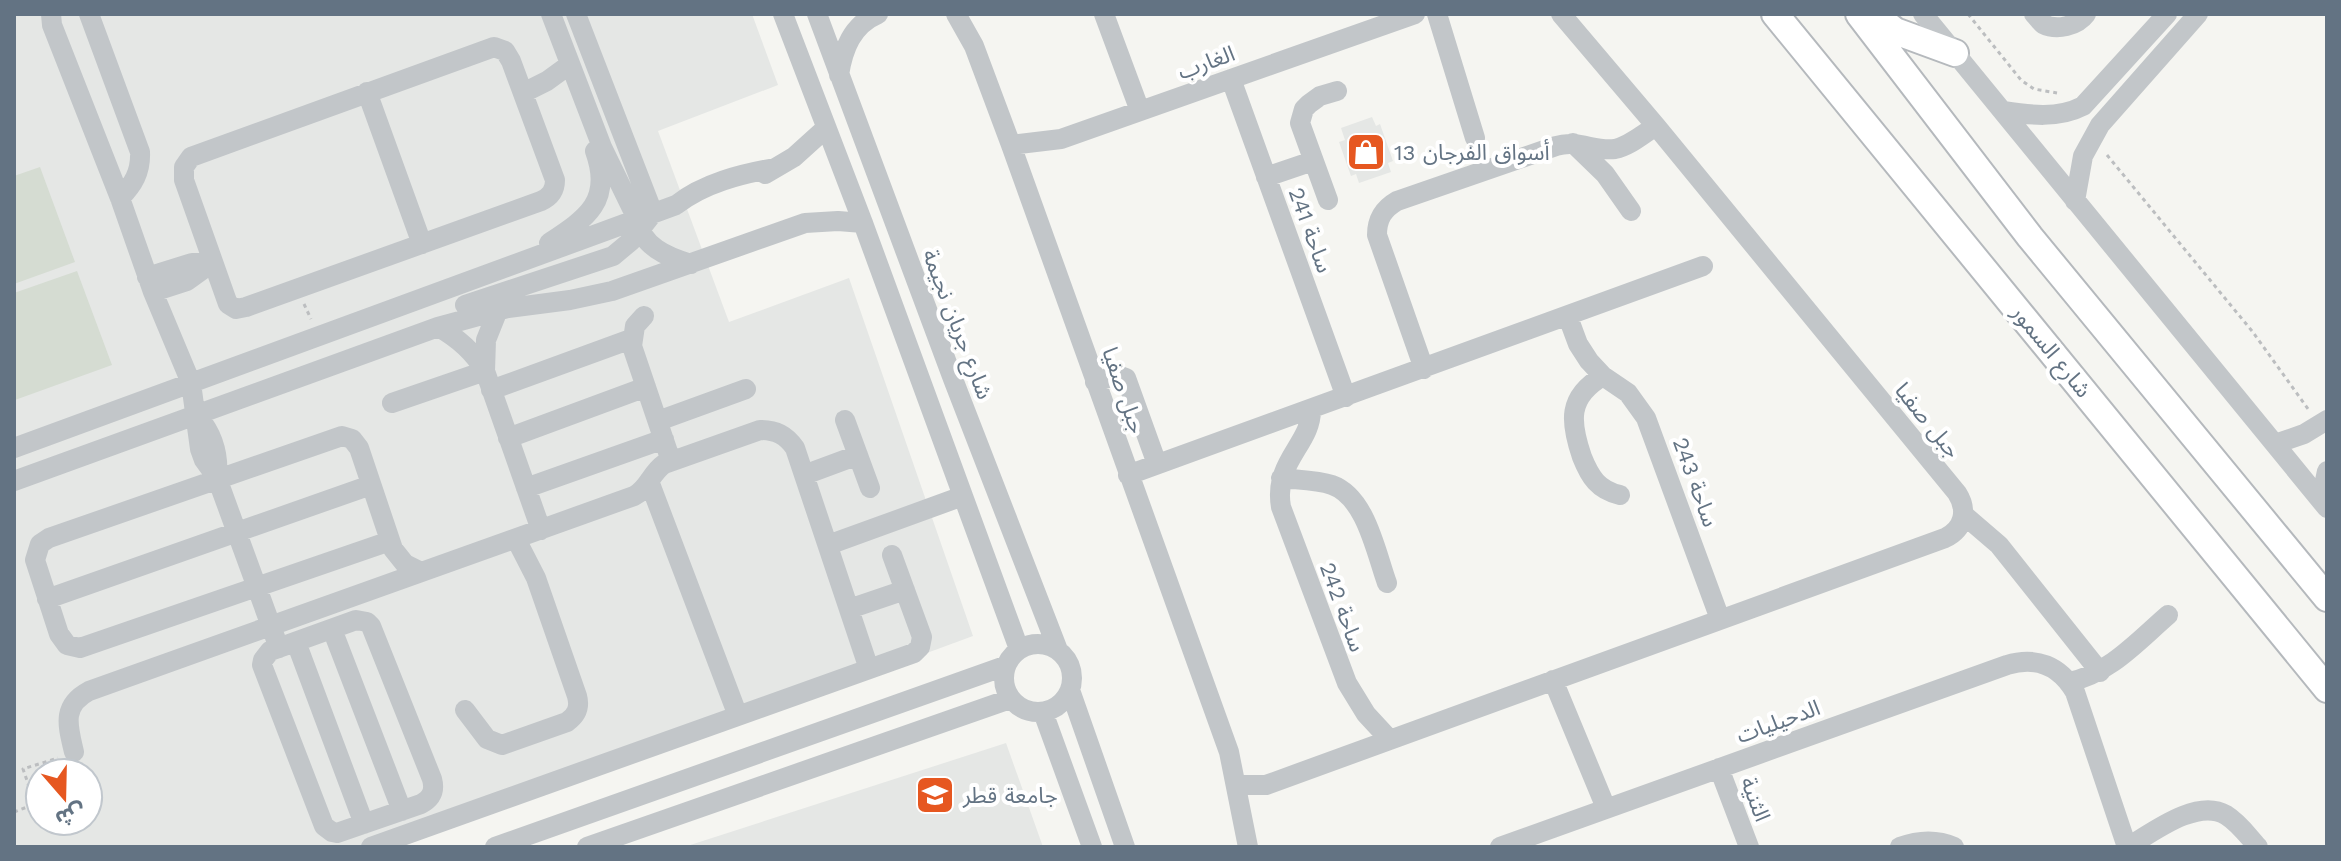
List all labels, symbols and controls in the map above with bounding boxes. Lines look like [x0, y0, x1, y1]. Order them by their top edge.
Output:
street label: الغارب [1174, 41, 1238, 85]
shop icon: أسواق الفرجان 13 [1345, 131, 1387, 173]
place label: أسواق الفرجان 13 [1394, 139, 1550, 165]
street label: ساحة 241 [1284, 184, 1337, 276]
street label: شارع جريان نجيمة [914, 246, 998, 404]
street label: شارع السمور [2003, 299, 2096, 405]
street label: جبل صفيا [1097, 344, 1150, 437]
street label: جبل صفيا [1890, 378, 1965, 463]
street label: ساحة 243 [1668, 434, 1723, 530]
street label: ساحة 242 [1315, 559, 1370, 655]
street label: الدحيليات [1733, 695, 1823, 748]
north arrow [24, 757, 104, 837]
street label: الثنية [1736, 773, 1775, 825]
school or university icon: جامعة قطر [914, 774, 956, 816]
place label: جامعة قطر [962, 783, 1058, 808]
text: ش [52, 798, 89, 832]

